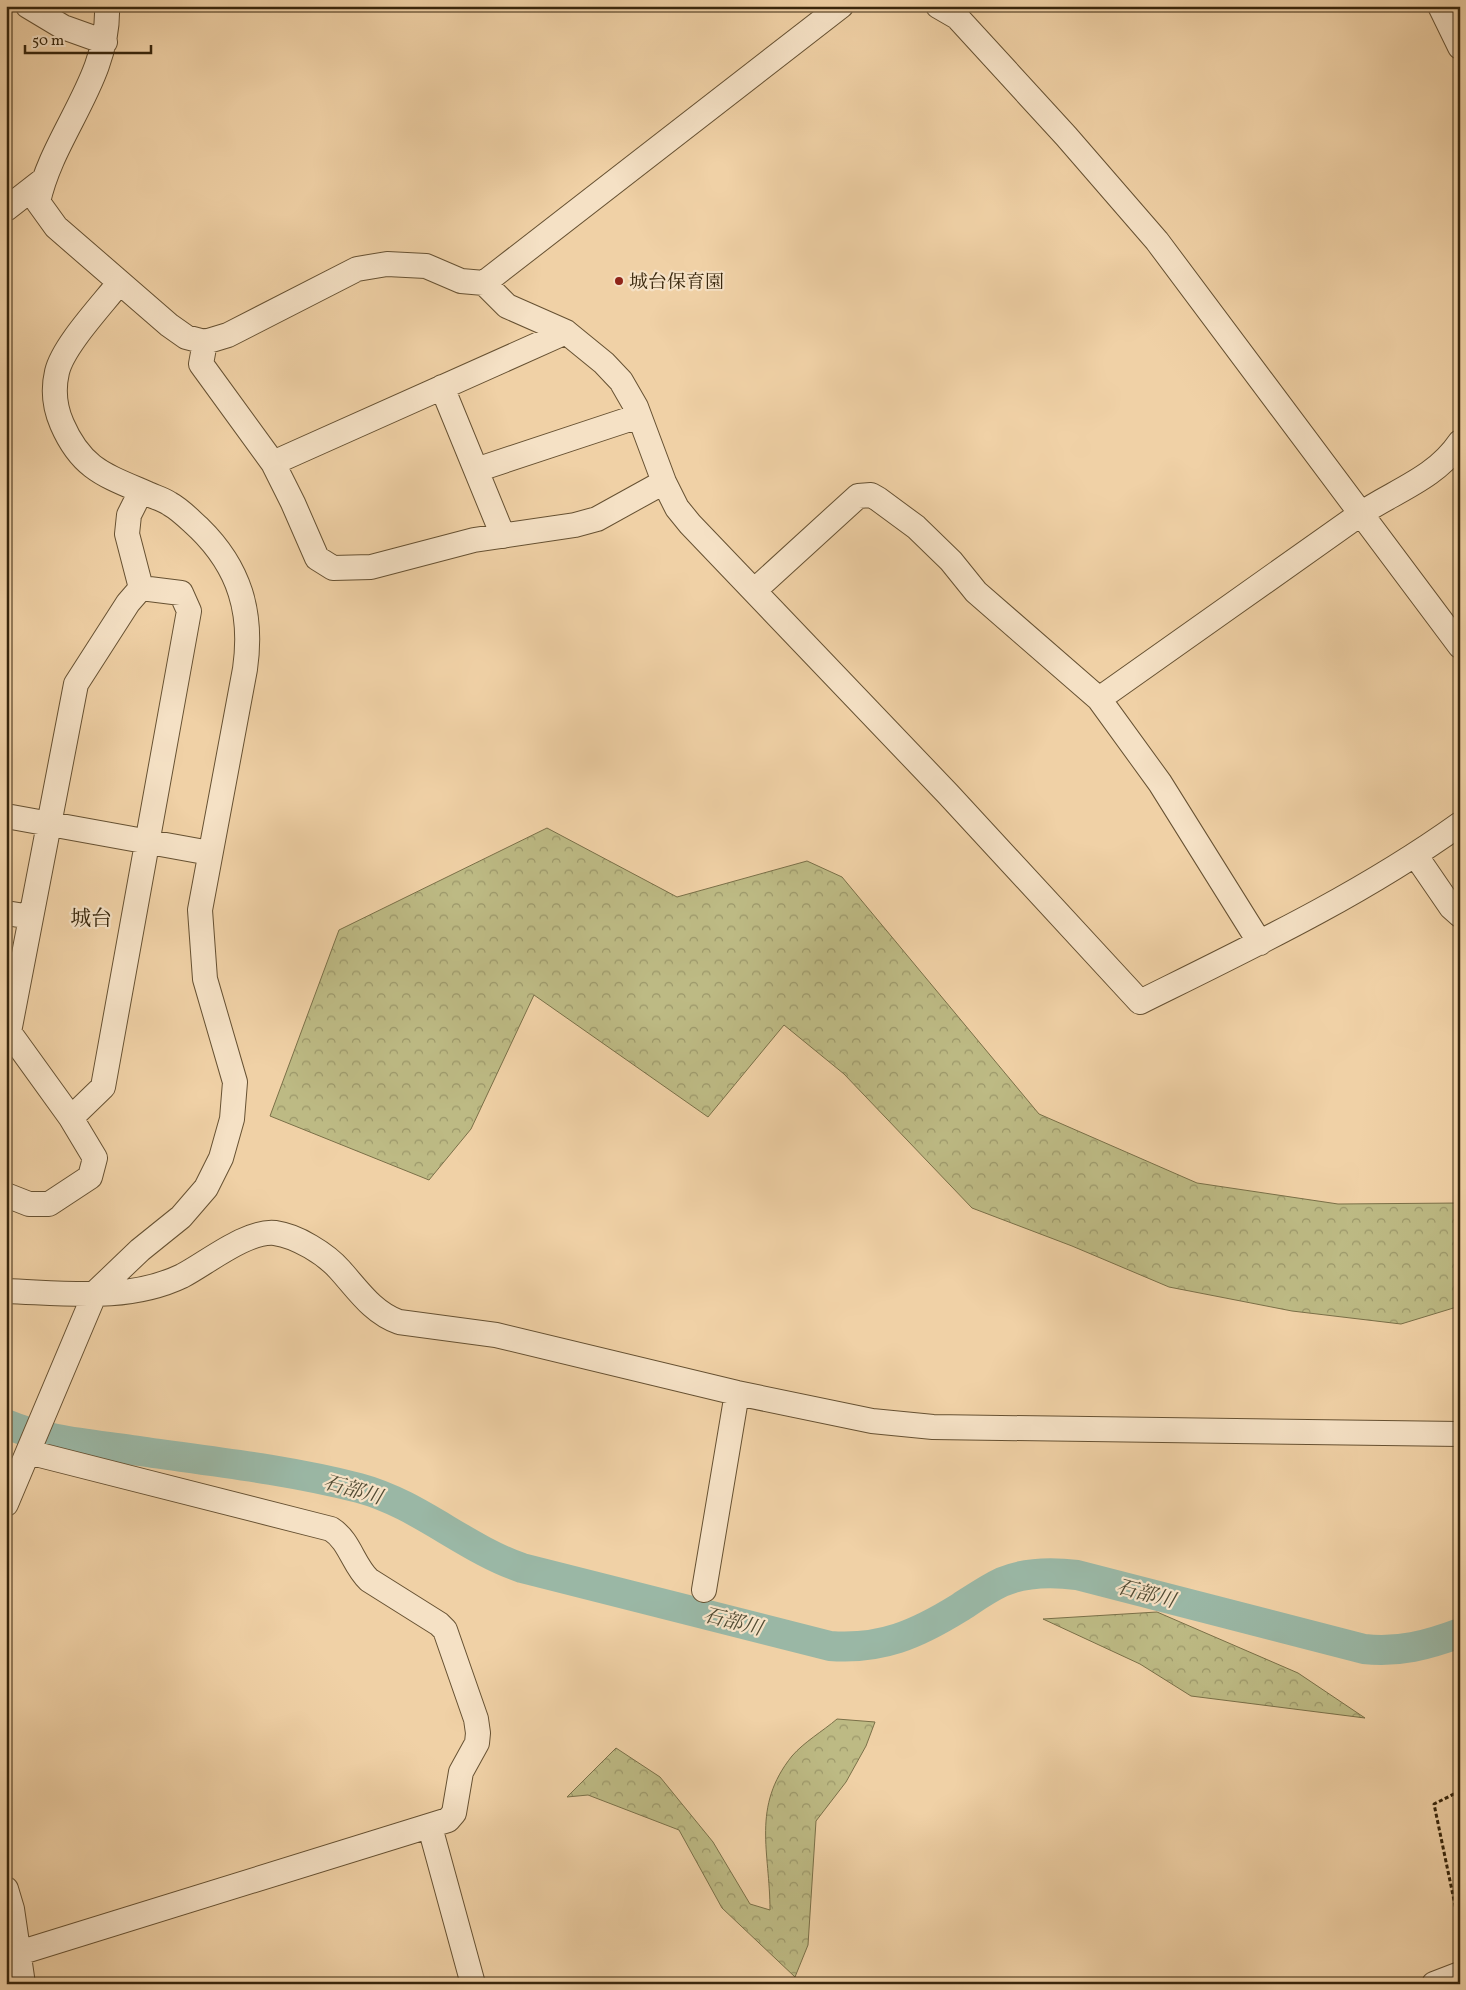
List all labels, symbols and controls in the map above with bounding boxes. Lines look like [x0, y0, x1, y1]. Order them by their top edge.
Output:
scale bar [25, 22, 151, 54]
text: 50 m [32, 31, 64, 52]
place label: 城台保育園 [629, 270, 724, 296]
marker: 城台保育園 [613, 275, 625, 287]
district label: 城台 [70, 905, 112, 934]
water label: 石部川 [320, 1469, 387, 1513]
water label: 石部川 [1113, 1574, 1180, 1617]
water label: 石部川 [700, 1602, 767, 1644]

